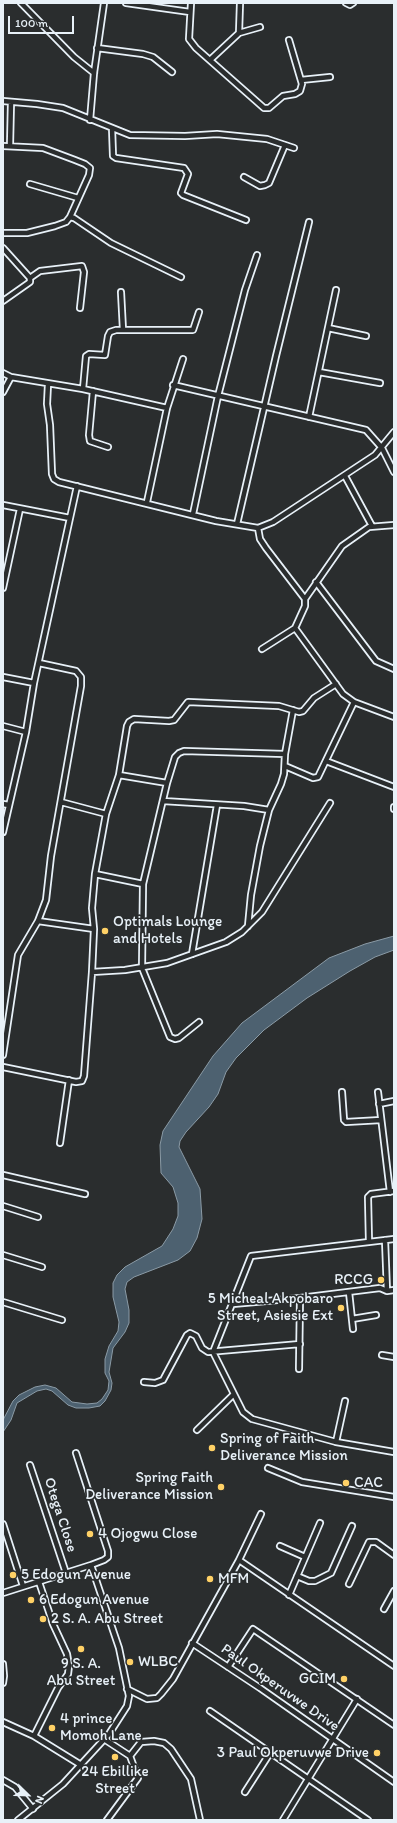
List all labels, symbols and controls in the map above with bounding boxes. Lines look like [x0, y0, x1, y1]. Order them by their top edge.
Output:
scale bar [10, 8, 76, 34]
text: 100 m [15, 16, 48, 30]
place label: Optimals Lounge and Hotels [113, 913, 222, 948]
marker: Optimals Lounge and Hotels [100, 926, 110, 936]
place label: RCCG [334, 1271, 373, 1289]
marker: RCCG [376, 1275, 386, 1285]
place label: 5 Micheal Akpobaro Street, Asiesie Ext [208, 1290, 333, 1325]
marker: 5 Micheal Akpobaro Street, Asiesie Ext [336, 1303, 346, 1313]
place label: Spring of Faith Deliverance Mission [220, 1430, 348, 1465]
marker: Spring of Faith Deliverance Mission [207, 1443, 217, 1453]
place label: Spring Faith Deliverance Mission [85, 1469, 213, 1504]
place label: CAC [354, 1474, 383, 1492]
street label: Otega Close [39, 1475, 81, 1555]
marker: CAC [341, 1478, 351, 1488]
marker: Spring Faith Deliverance Mission [216, 1482, 226, 1492]
place label: 4 Ojogwu Close [98, 1525, 197, 1543]
marker: 4 Ojogwu Close [85, 1529, 95, 1539]
place label: 5 Edogun Avenue [21, 1566, 131, 1584]
marker: 5 Edogun Avenue [8, 1570, 18, 1580]
place label: MFM [218, 1570, 249, 1588]
marker: MFM [205, 1574, 215, 1584]
place label: 6 Edogun Avenue [39, 1591, 149, 1609]
marker: 6 Edogun Avenue [26, 1595, 36, 1605]
place label: 2 S. A. Abu Street [51, 1610, 163, 1628]
marker: 2 S. A. Abu Street [38, 1614, 48, 1624]
street label: Paul Okperuvwe Drive [217, 1640, 343, 1736]
marker: 9 S. A. Abu Street [76, 1644, 86, 1654]
place label: WLBC [138, 1653, 178, 1671]
place label: 9 S. A. Abu Street [47, 1655, 115, 1690]
marker: WLBC [125, 1657, 135, 1667]
place label: GCIM [299, 1670, 336, 1688]
marker: GCIM [339, 1674, 349, 1684]
place label: 4 prince Momoh Lane [60, 1710, 142, 1745]
marker: 4 prince Momoh Lane [47, 1723, 57, 1733]
place label: 3 Paul Okperuvwe Drive [217, 1744, 369, 1762]
marker: 3 Paul Okperuvwe Drive [372, 1748, 382, 1758]
marker: 24 Ebillike Street [110, 1752, 120, 1762]
place label: 24 Ebillike Street [81, 1763, 149, 1798]
north arrow [8, 1775, 48, 1815]
text: N [32, 1794, 47, 1806]

